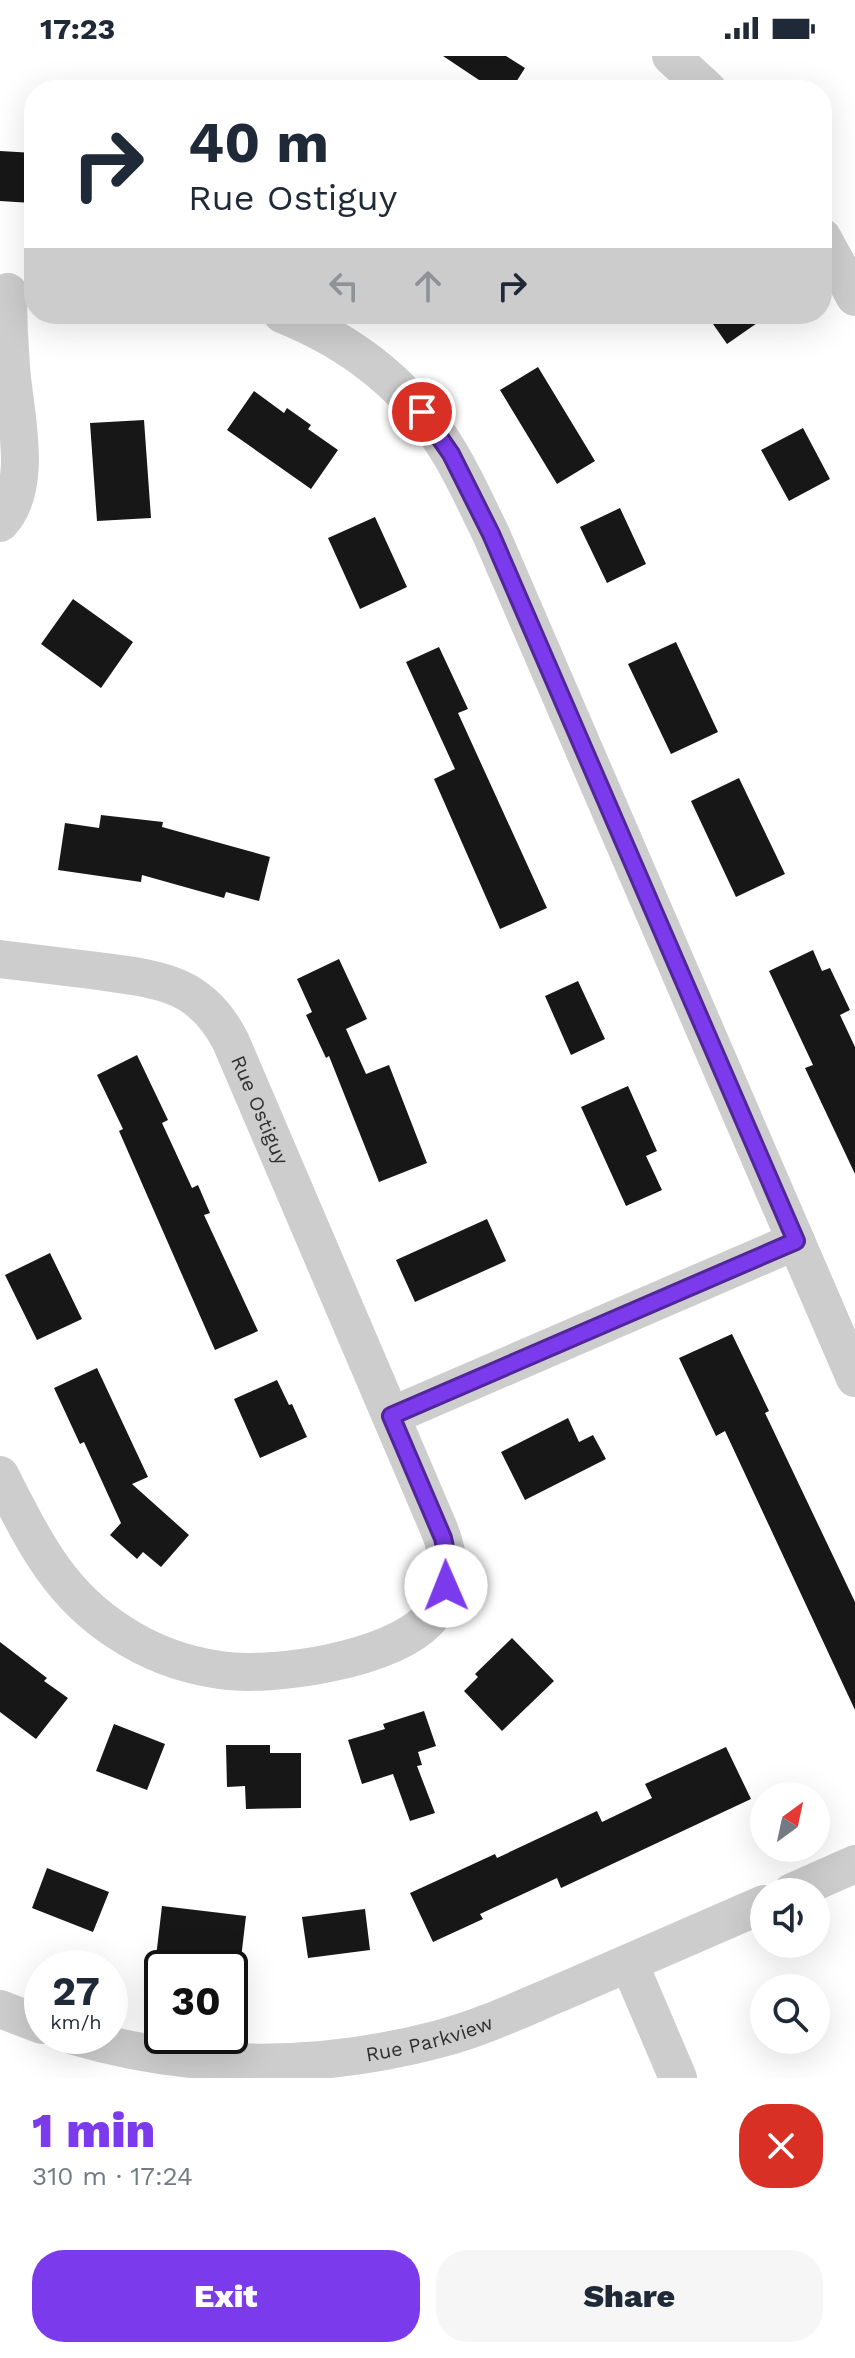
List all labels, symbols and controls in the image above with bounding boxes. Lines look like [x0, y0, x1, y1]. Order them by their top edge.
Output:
text: 17:23 [40, 11, 115, 46]
text: 40 m [188, 110, 329, 176]
icon: right [56, 112, 160, 216]
text: Rue Ostiguy [188, 177, 397, 219]
icon: left [322, 264, 366, 308]
icon: ahead [406, 264, 450, 308]
icon: right [490, 264, 534, 308]
pin [388, 378, 456, 446]
icon: arrive [400, 390, 444, 434]
street label: Rue Ostiguy [226, 1052, 294, 1169]
position arrow [404, 1544, 488, 1628]
north arrow [750, 1782, 830, 1862]
map controls [750, 1782, 830, 2054]
button: sound [750, 1878, 830, 1958]
speed limit sign: 30 [144, 1950, 248, 2054]
text: 27 [52, 1968, 100, 2015]
button: search [750, 1974, 830, 2054]
text: km/h [50, 2010, 102, 2034]
street label: Rue Parkview [364, 2010, 496, 2066]
text: 1 min [32, 2102, 155, 2159]
button: close [739, 2104, 823, 2188]
text: 310 m · 17:24 [32, 2161, 193, 2191]
button: Exit [32, 2250, 420, 2342]
button: Share [436, 2250, 823, 2342]

